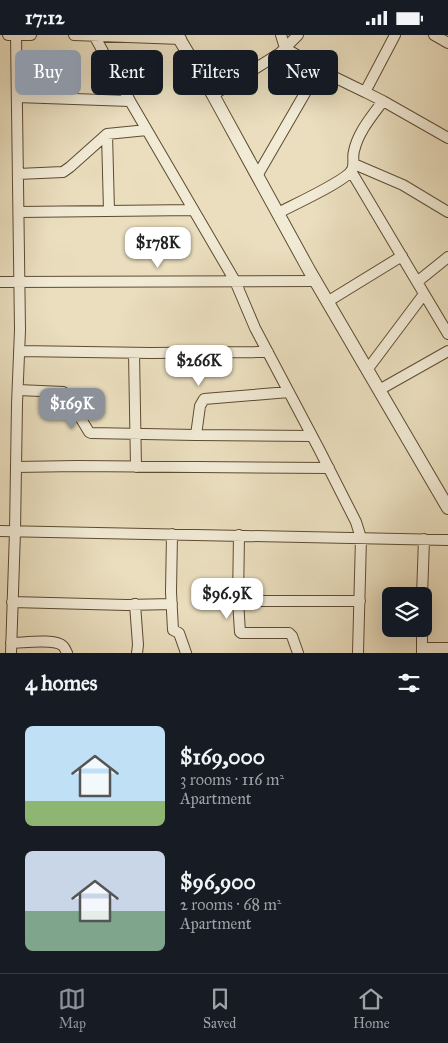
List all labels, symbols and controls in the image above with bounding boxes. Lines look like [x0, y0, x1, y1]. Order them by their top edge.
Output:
text: 17:12 [25, 6, 64, 29]
chip: Buy [15, 50, 81, 95]
chip: Rent [91, 50, 163, 95]
chip: Filters [173, 50, 258, 95]
chip: New [268, 50, 338, 95]
pin: $178K [123, 227, 193, 269]
text: $178K [136, 233, 180, 252]
pin: $266K [164, 345, 234, 387]
text: $266K [176, 351, 222, 370]
pin: $169K [37, 387, 107, 430]
text: $169K [50, 394, 94, 413]
pin: $96.9K [186, 577, 268, 620]
text: $96.9K [202, 584, 252, 603]
map controls [382, 587, 432, 637]
button: layers [382, 587, 432, 637]
icon: filters [395, 669, 423, 697]
text: 4 homes [25, 670, 97, 696]
text: $169,000 [180, 744, 265, 770]
icon: home [65, 746, 125, 806]
text: 3 rooms · 116 m² [180, 770, 284, 789]
text: Apartment [180, 789, 252, 808]
text: $96,900 [180, 869, 256, 895]
icon: home [65, 871, 125, 931]
text: 2 rooms · 68 m² [180, 895, 281, 914]
text: Apartment [180, 914, 252, 933]
tab: Map [58, 985, 86, 1032]
tab: Saved [203, 985, 236, 1032]
tab: Home [353, 985, 390, 1032]

